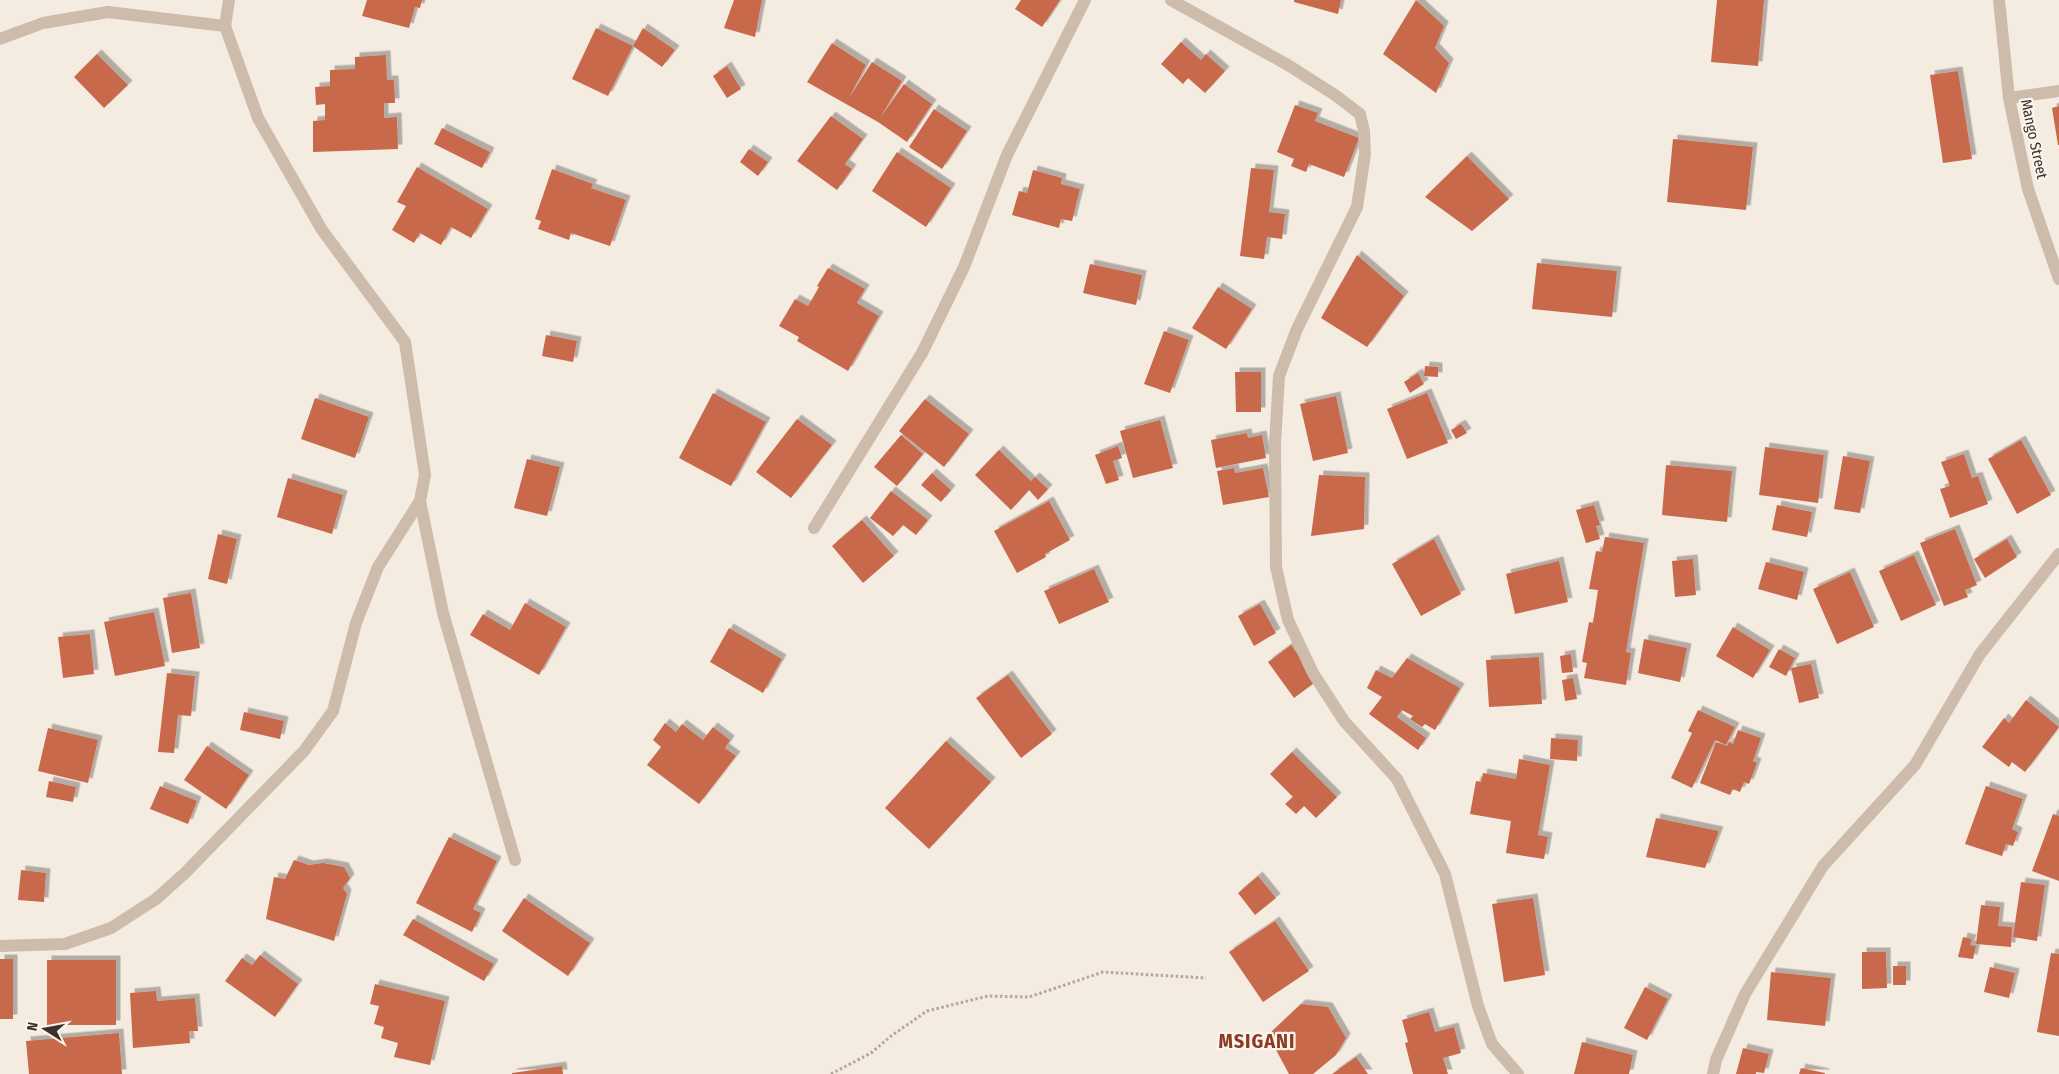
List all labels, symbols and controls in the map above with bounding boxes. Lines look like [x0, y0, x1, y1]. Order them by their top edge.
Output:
street label: Mango Street [2017, 97, 2051, 181]
north arrow [20, 1004, 70, 1054]
text: N [24, 1021, 42, 1032]
district label: MSIGANI [1219, 1029, 1295, 1053]

